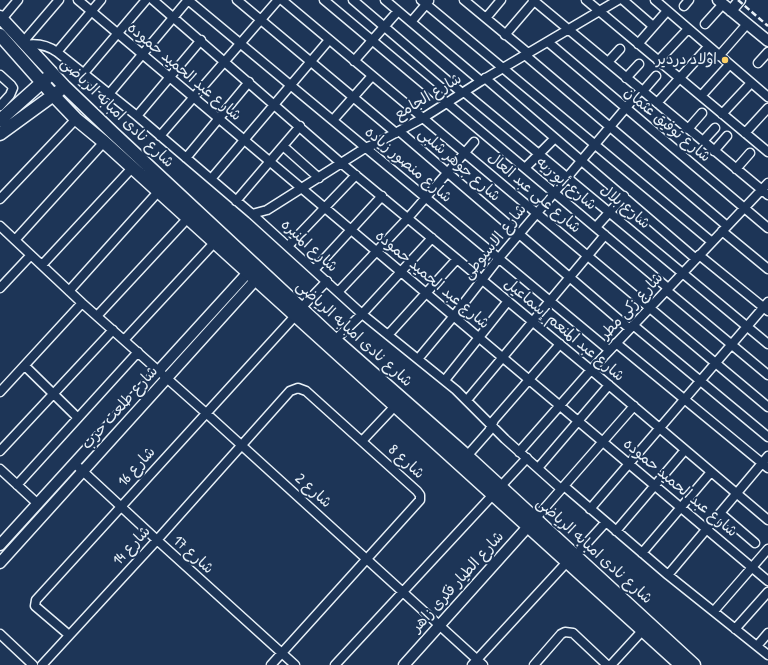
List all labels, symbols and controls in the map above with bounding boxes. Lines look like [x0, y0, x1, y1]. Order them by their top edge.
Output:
street label: شارع عبد الحميد حموده [123, 19, 245, 125]
place label: اولاد دردير [656, 51, 717, 69]
street label: شارع نادى امبابه الرياضى [57, 54, 177, 172]
marker: اولاد دردير [720, 55, 730, 65]
street label: شارع الجامع [391, 70, 465, 124]
street label: شارع توفيق عثمان [620, 84, 714, 166]
street label: شارع منصور زياده [361, 123, 455, 207]
street label: شارع جوهر شلبى [414, 124, 504, 206]
street label: شارع على عبد العال [484, 149, 584, 237]
street label: شارع أبو ريه [532, 154, 600, 214]
street label: شارع بلال [596, 181, 654, 233]
street label: شارع الاسيوطى [459, 201, 531, 283]
street label: شارع المنيره [277, 216, 341, 276]
street label: شارع عبد الحميد حموده [371, 227, 493, 333]
street label: شارع زكى مطر [597, 269, 667, 343]
street label: شارع عبد المنعم إسماعيل [500, 275, 628, 385]
street label: شارع نادى امبابه الرياضى [292, 277, 416, 391]
street label: شارع طلعت حرب [78, 363, 162, 453]
street label: شارع عبد الحميد حموده [619, 435, 741, 541]
street label: شارع 8 [384, 441, 428, 483]
street label: شارع 16 [114, 443, 160, 491]
street label: شارع 2 [291, 470, 335, 512]
street label: شارع نادى امبابه الرياضى [532, 494, 656, 608]
street label: شارع 14 [109, 523, 155, 569]
street label: شارع الطيار فكرى زاهر [408, 528, 508, 636]
street label: شارع 17 [169, 532, 217, 578]

